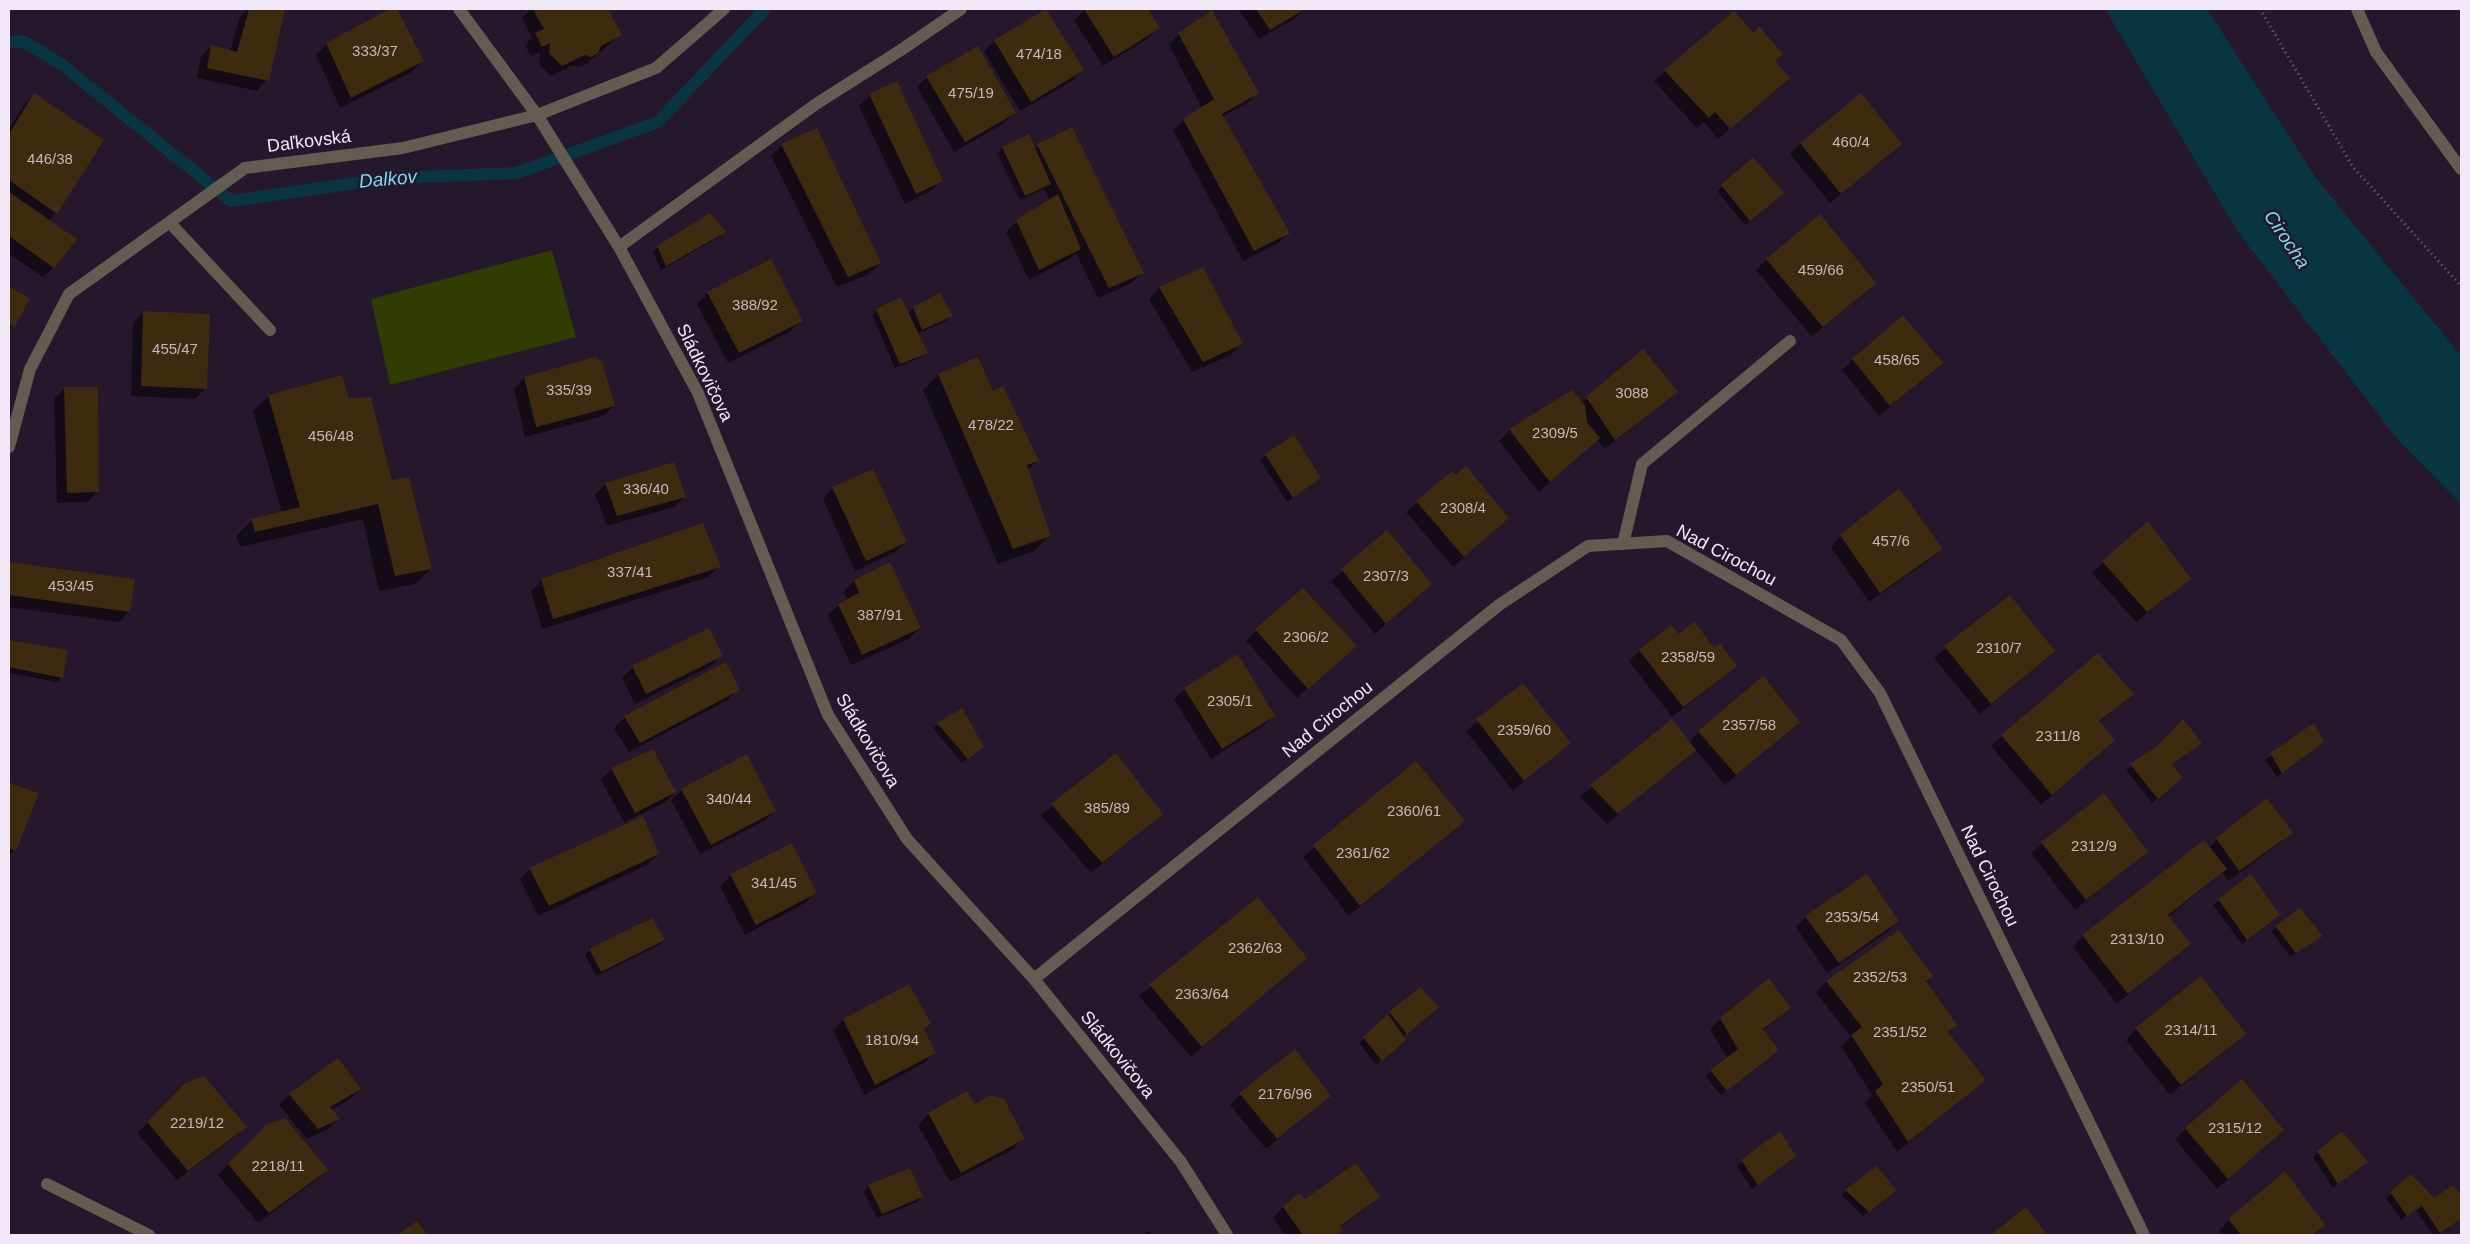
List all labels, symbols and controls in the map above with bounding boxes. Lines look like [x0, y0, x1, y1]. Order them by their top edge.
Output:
house number: 333/37 [352, 43, 398, 61]
house number: 474/18 [1016, 46, 1062, 64]
house number: 475/19 [948, 85, 994, 103]
street label: Daľkovská [266, 126, 352, 158]
house number: 460/4 [1832, 134, 1870, 152]
house number: 446/38 [27, 151, 73, 169]
water label: Dalkov [358, 166, 418, 194]
water label: Cirocha [2258, 206, 2314, 274]
house number: 459/66 [1798, 262, 1844, 280]
house number: 388/92 [732, 297, 778, 315]
street label: Sládkovičova [671, 321, 737, 425]
house number: 455/47 [152, 341, 198, 359]
house number: 458/65 [1874, 352, 1920, 370]
house number: 335/39 [546, 382, 592, 400]
house number: 3088 [1615, 385, 1649, 403]
house number: 478/22 [968, 417, 1014, 435]
house number: 2309/5 [1532, 425, 1578, 443]
house number: 456/48 [308, 428, 354, 446]
house number: 336/40 [623, 481, 669, 499]
house number: 2308/4 [1440, 500, 1486, 518]
street label: Nad Cirochou [1672, 521, 1780, 591]
house number: 457/6 [1872, 533, 1910, 551]
house number: 337/41 [607, 564, 653, 582]
house number: 2307/3 [1363, 568, 1409, 586]
house number: 453/45 [48, 578, 94, 596]
house number: 387/91 [857, 607, 903, 625]
house number: 2306/2 [1283, 629, 1329, 647]
house number: 2310/7 [1976, 640, 2022, 658]
house number: 2358/59 [1661, 649, 1715, 667]
street label: Nad Cirochou [1278, 677, 1378, 763]
street label: Sládkovičova [830, 690, 904, 792]
house number: 2305/1 [1207, 693, 1253, 711]
house number: 2357/58 [1722, 717, 1776, 735]
house number: 2359/60 [1497, 722, 1551, 740]
house number: 2311/8 [2036, 728, 2080, 746]
house number: 340/44 [706, 791, 752, 809]
house number: 385/89 [1084, 800, 1130, 818]
house number: 2360/61 [1387, 803, 1441, 821]
street label: Nad Cirochou [1955, 822, 2023, 930]
house number: 2312/9 [2071, 838, 2117, 856]
house number: 2361/62 [1336, 845, 1390, 863]
house number: 341/45 [751, 875, 797, 893]
house number: 2353/54 [1825, 909, 1879, 927]
house number: 2313/10 [2110, 931, 2164, 949]
house number: 2362/63 [1228, 940, 1282, 958]
house number: 2352/53 [1853, 969, 1907, 987]
house number: 2363/64 [1175, 986, 1229, 1004]
street label: Sládkovičova [1075, 1007, 1159, 1103]
house number: 2314/11 [2164, 1022, 2218, 1040]
house number: 2351/52 [1873, 1024, 1927, 1042]
house number: 1810/94 [865, 1032, 919, 1050]
house number: 2350/51 [1901, 1079, 1955, 1097]
house number: 2176/96 [1258, 1086, 1312, 1104]
house number: 2219/12 [170, 1115, 224, 1133]
house number: 2315/12 [2208, 1120, 2262, 1138]
house number: 2218/11 [251, 1158, 305, 1176]

